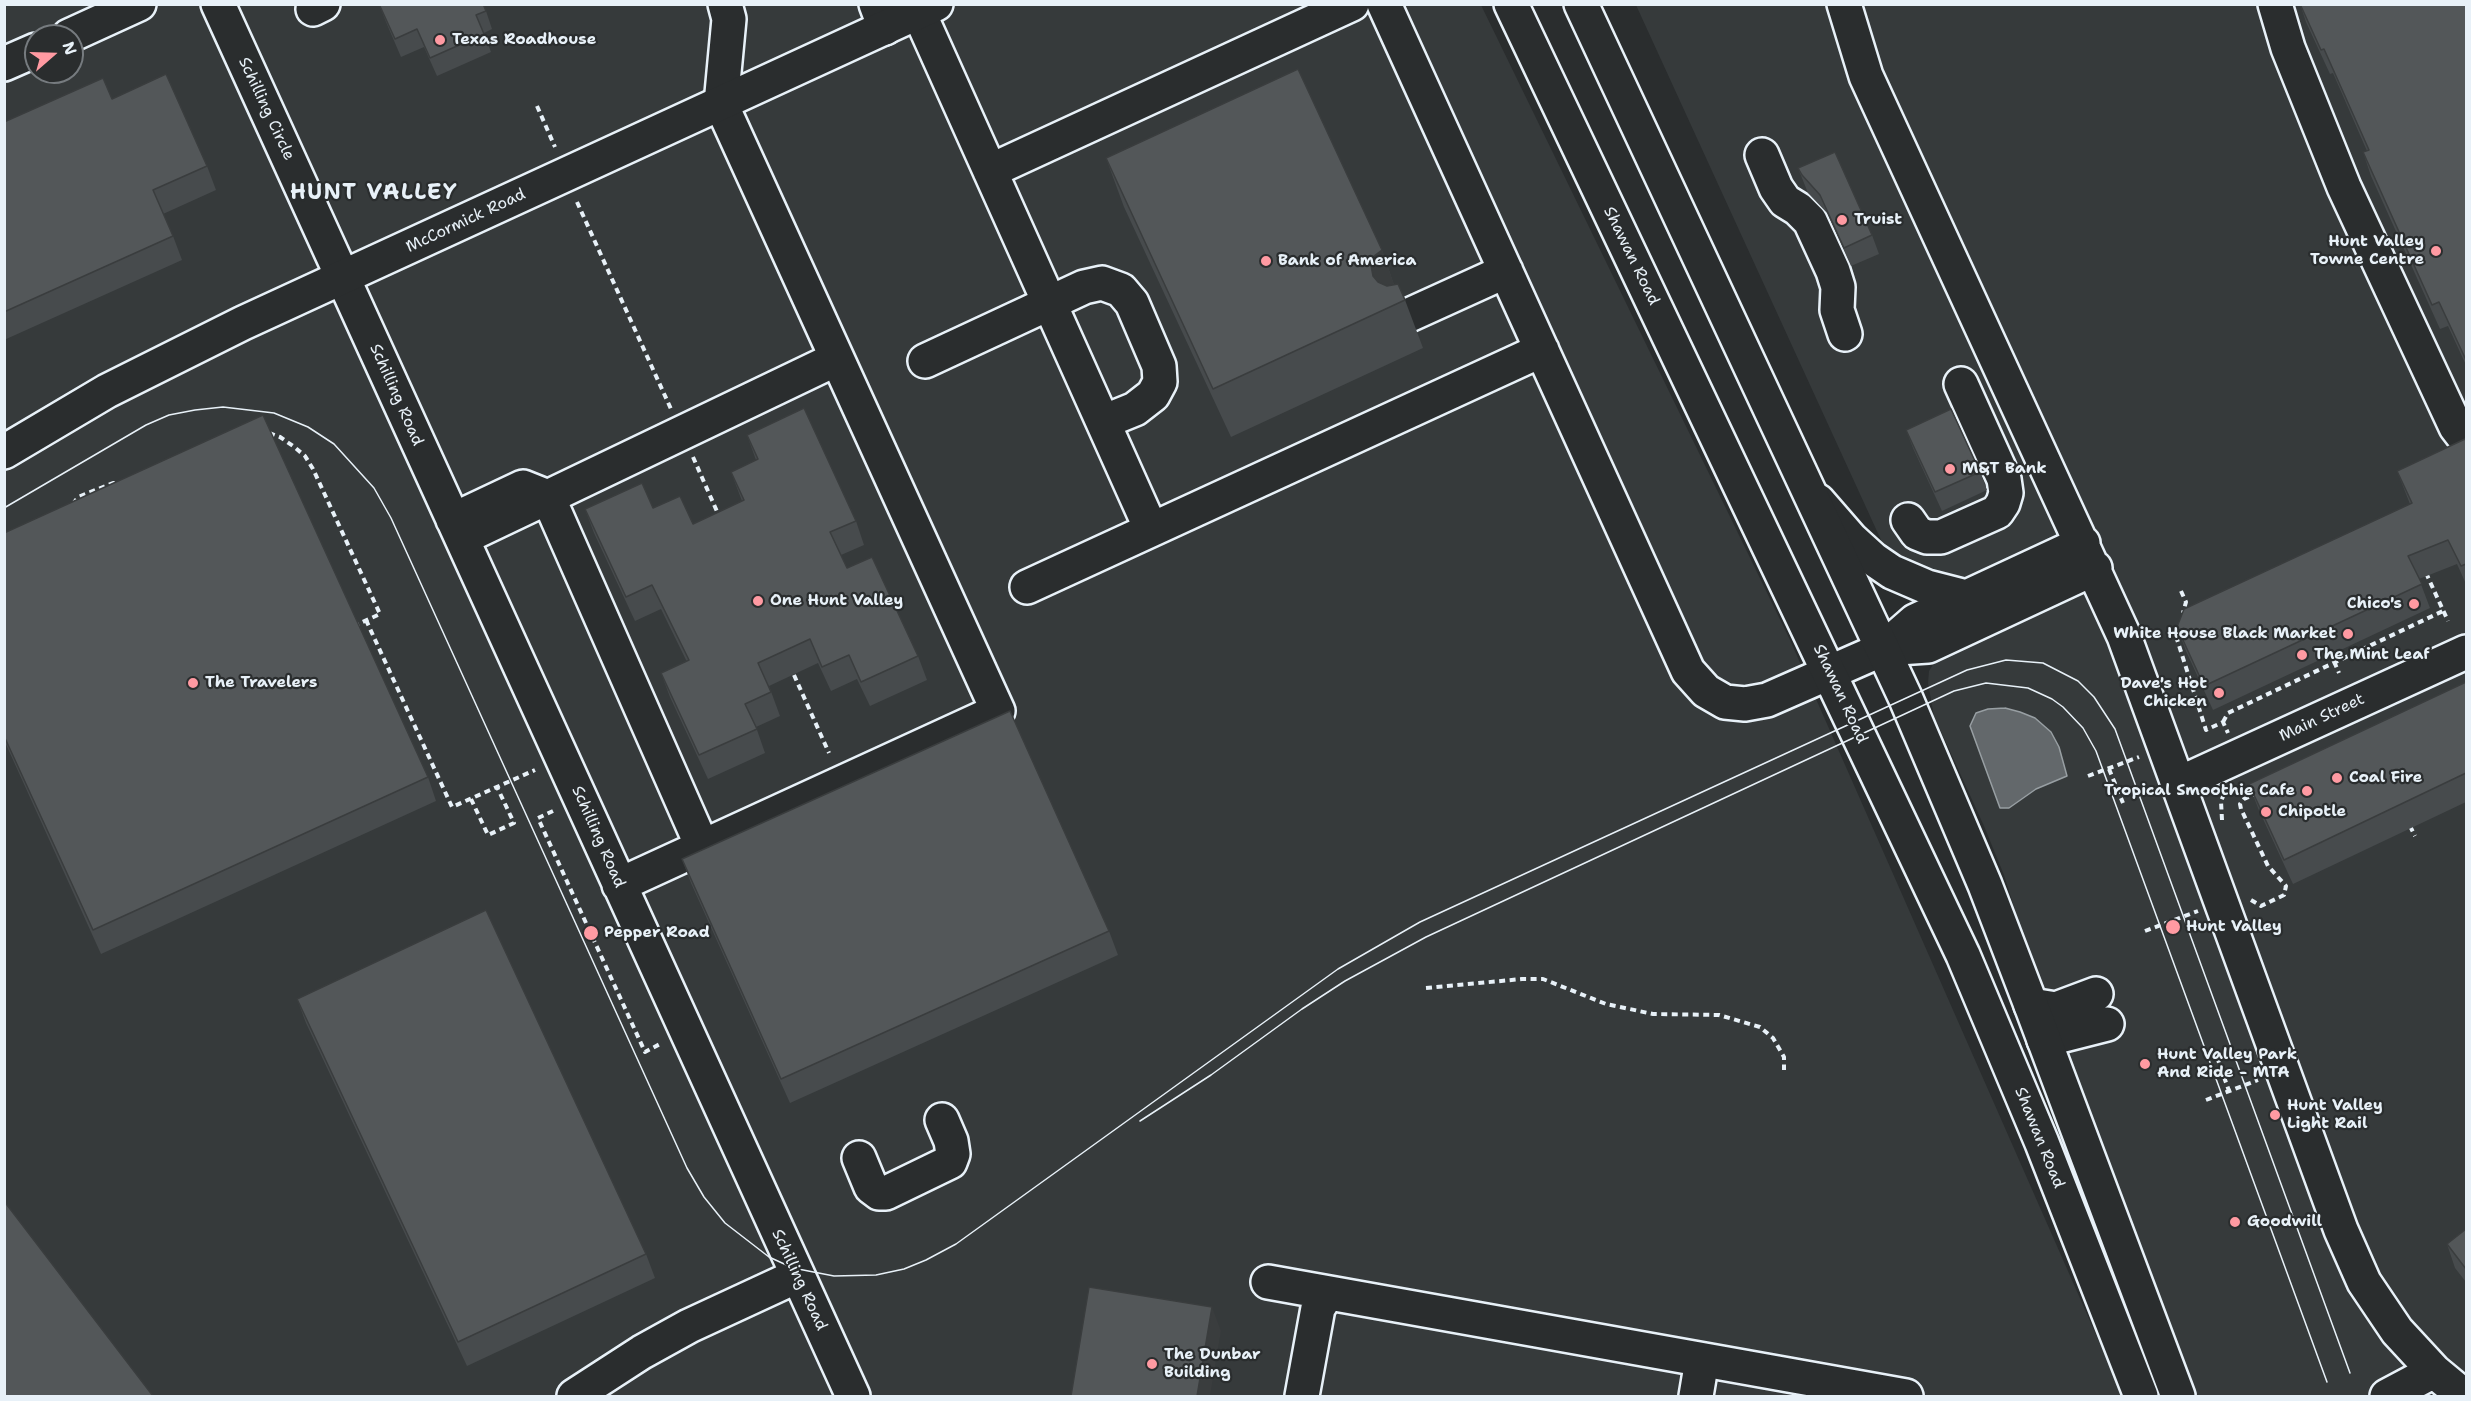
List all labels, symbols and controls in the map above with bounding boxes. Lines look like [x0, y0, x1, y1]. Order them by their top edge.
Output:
north arrow [24, 24, 84, 84]
place label: Texas Roadhouse [452, 30, 596, 50]
marker: Texas Roadhouse [433, 33, 447, 47]
text: N [57, 39, 82, 58]
street label: Schilling Circle [234, 54, 298, 164]
district label: HUNT VALLEY [290, 180, 458, 206]
street label: McCormick Road [403, 185, 529, 257]
street label: Shawan Road [1599, 204, 1663, 308]
place label: Truist [1854, 210, 1902, 230]
marker: Truist [1835, 213, 1849, 227]
place label: Hunt Valley Towne Centre [2310, 232, 2424, 270]
marker: Hunt Valley Towne Centre [2429, 244, 2443, 258]
place label: Bank of America [1278, 251, 1416, 271]
marker: Bank of America [1259, 254, 1273, 268]
street label: Schilling Road [365, 341, 427, 449]
place label: M&T Bank [1962, 459, 2047, 479]
marker: M&T Bank [1943, 462, 1957, 476]
place label: One Hunt Valley [770, 591, 903, 611]
marker: One Hunt Valley [751, 594, 765, 608]
place label: Chico's [2347, 594, 2402, 614]
marker: Chico's [2407, 597, 2421, 611]
place label: White House Black Market [2113, 624, 2336, 644]
marker: White House Black Market [2341, 627, 2355, 641]
street label: Shawan Road [1809, 641, 1871, 747]
place label: The Mint Leaf [2314, 645, 2430, 665]
marker: The Mint Leaf [2295, 648, 2309, 662]
place label: The Travelers [205, 673, 317, 693]
place label: Dave's Hot Chicken [2121, 674, 2207, 712]
marker: The Travelers [186, 676, 200, 690]
marker: Dave's Hot Chicken [2212, 686, 2226, 700]
street label: Main Street [2276, 690, 2368, 746]
place label: Coal Fire [2349, 768, 2422, 788]
marker: Coal Fire [2330, 771, 2344, 785]
place label: Tropical Smoothie Cafe [2104, 781, 2295, 801]
street label: Schilling Road [567, 783, 629, 891]
marker: Tropical Smoothie Cafe [2300, 784, 2314, 798]
place label: Chipotle [2278, 802, 2346, 822]
marker: Chipotle [2259, 805, 2273, 819]
place label: Hunt Valley [2186, 917, 2282, 937]
marker: Hunt Valley [2164, 918, 2182, 936]
place label: Pepper Road [604, 923, 710, 943]
marker: Pepper Road [582, 924, 600, 942]
place label: Hunt Valley Park And Ride - MTA [2157, 1045, 2297, 1083]
marker: Hunt Valley Park And Ride - MTA [2138, 1057, 2152, 1071]
street label: Shawan Road [2010, 1085, 2068, 1191]
place label: Hunt Valley Light Rail [2287, 1096, 2383, 1134]
marker: Hunt Valley Light Rail [2268, 1108, 2282, 1122]
place label: Goodwill [2247, 1212, 2322, 1232]
marker: Goodwill [2228, 1215, 2242, 1229]
street label: Schilling Road [767, 1226, 831, 1334]
place label: The Dunbar Building [1164, 1345, 1261, 1383]
marker: The Dunbar Building [1145, 1357, 1159, 1371]

